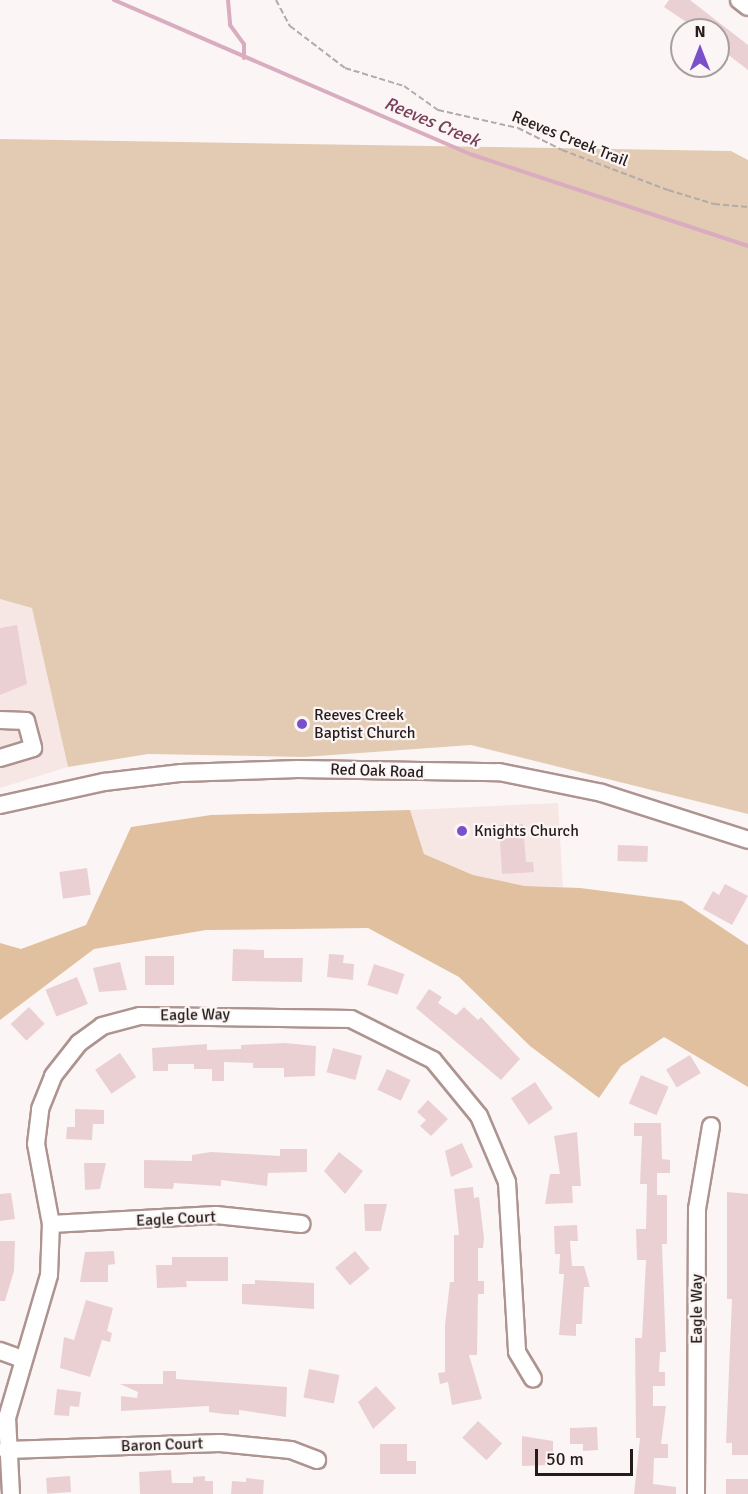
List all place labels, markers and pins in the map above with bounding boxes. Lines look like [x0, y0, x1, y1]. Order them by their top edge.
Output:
place label: Reeves Creek Baptist Church [314, 705, 415, 743]
marker: Reeves Creek Baptist Church [295, 717, 309, 731]
place label: Knights Church [474, 821, 579, 841]
marker: Knights Church [455, 824, 469, 838]

